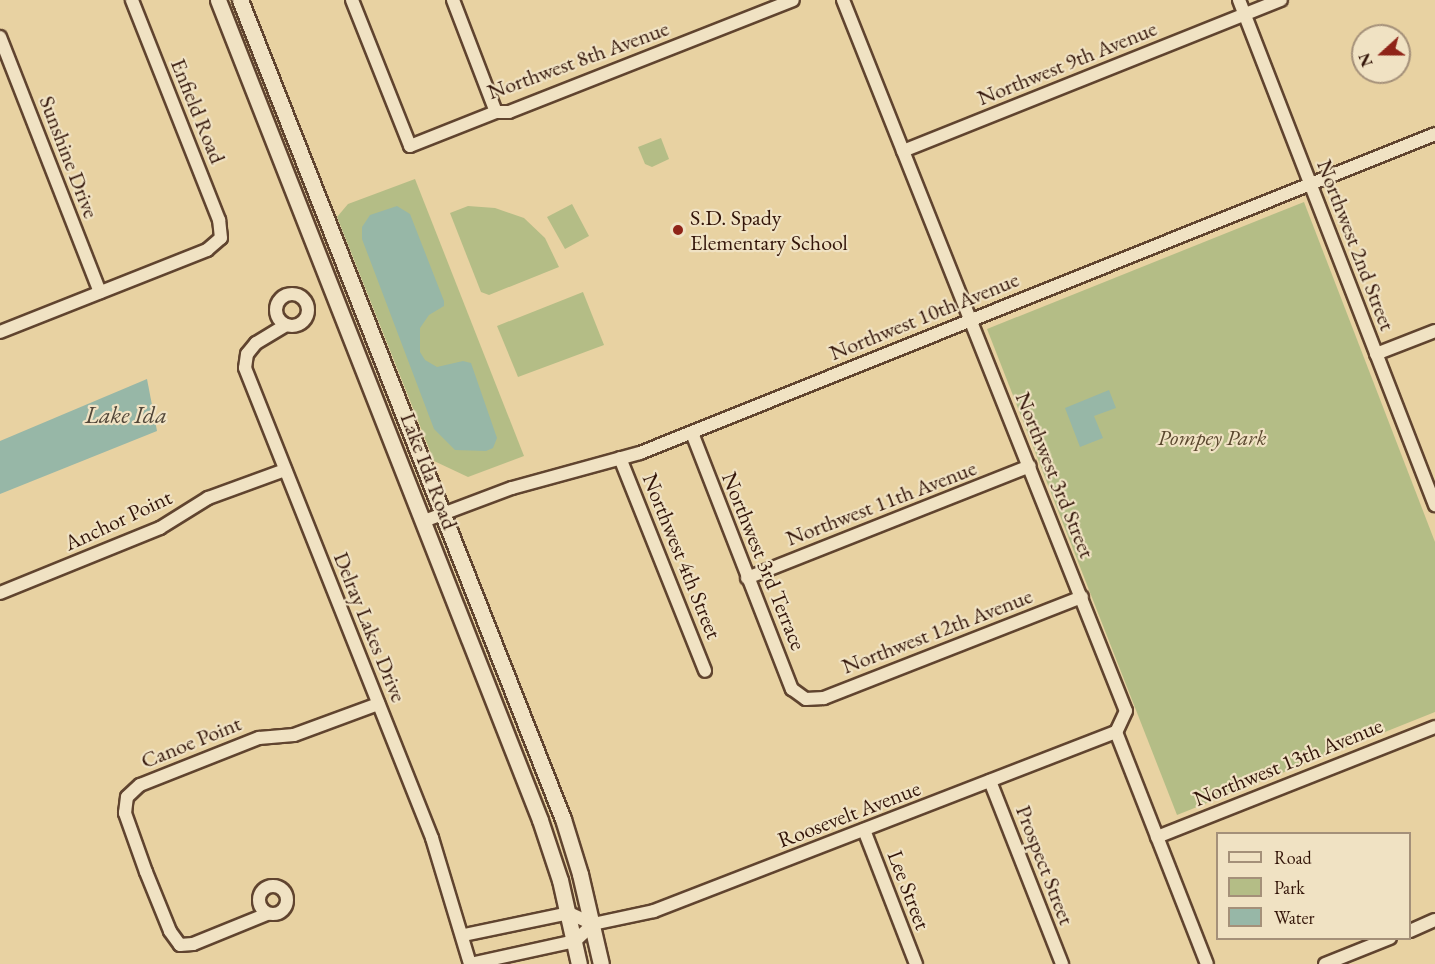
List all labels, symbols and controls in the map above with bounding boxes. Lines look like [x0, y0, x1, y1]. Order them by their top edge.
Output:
street label: Northwest 8th Avenue [484, 15, 672, 105]
street label: Northwest 9th Avenue [973, 15, 1161, 111]
north arrow [1351, 24, 1411, 84]
text: N [1353, 50, 1378, 70]
street label: Enfield Road [165, 55, 231, 167]
street label: Sunshine Drive [34, 92, 104, 222]
street label: Northwest 2nd Street [1311, 156, 1401, 334]
place label: S.D. Spady Elementary School [690, 204, 848, 255]
marker: S.D. Spady Elementary School [671, 223, 685, 237]
street label: Northwest 10th Avenue [826, 266, 1022, 366]
street label: Northwest 3rd Street [1010, 388, 1100, 562]
water label: Lake Ida [85, 401, 167, 429]
street label: Lake Ida Road [395, 409, 463, 533]
park label: Pompey Park [1158, 425, 1266, 451]
street label: Northwest 11th Avenue [782, 455, 980, 551]
street label: Northwest 3rd Terrace [716, 468, 812, 654]
street label: Northwest 4th Street [637, 469, 727, 643]
street label: Anchor Point [60, 484, 176, 556]
street label: Delray Lakes Drive [328, 548, 412, 706]
street label: Northwest 12th Avenue [838, 583, 1036, 679]
street label: Canoe Point [137, 710, 245, 774]
street label: Northwest 13th Avenue [1190, 712, 1386, 812]
street label: Roosevelt Avenue [774, 775, 924, 853]
street label: Prospect Street [1010, 802, 1080, 928]
legend [1216, 832, 1411, 940]
text: Road [1274, 846, 1312, 869]
street label: Lee Street [882, 847, 936, 933]
text: Park [1274, 876, 1305, 899]
text: Water [1274, 906, 1315, 929]

